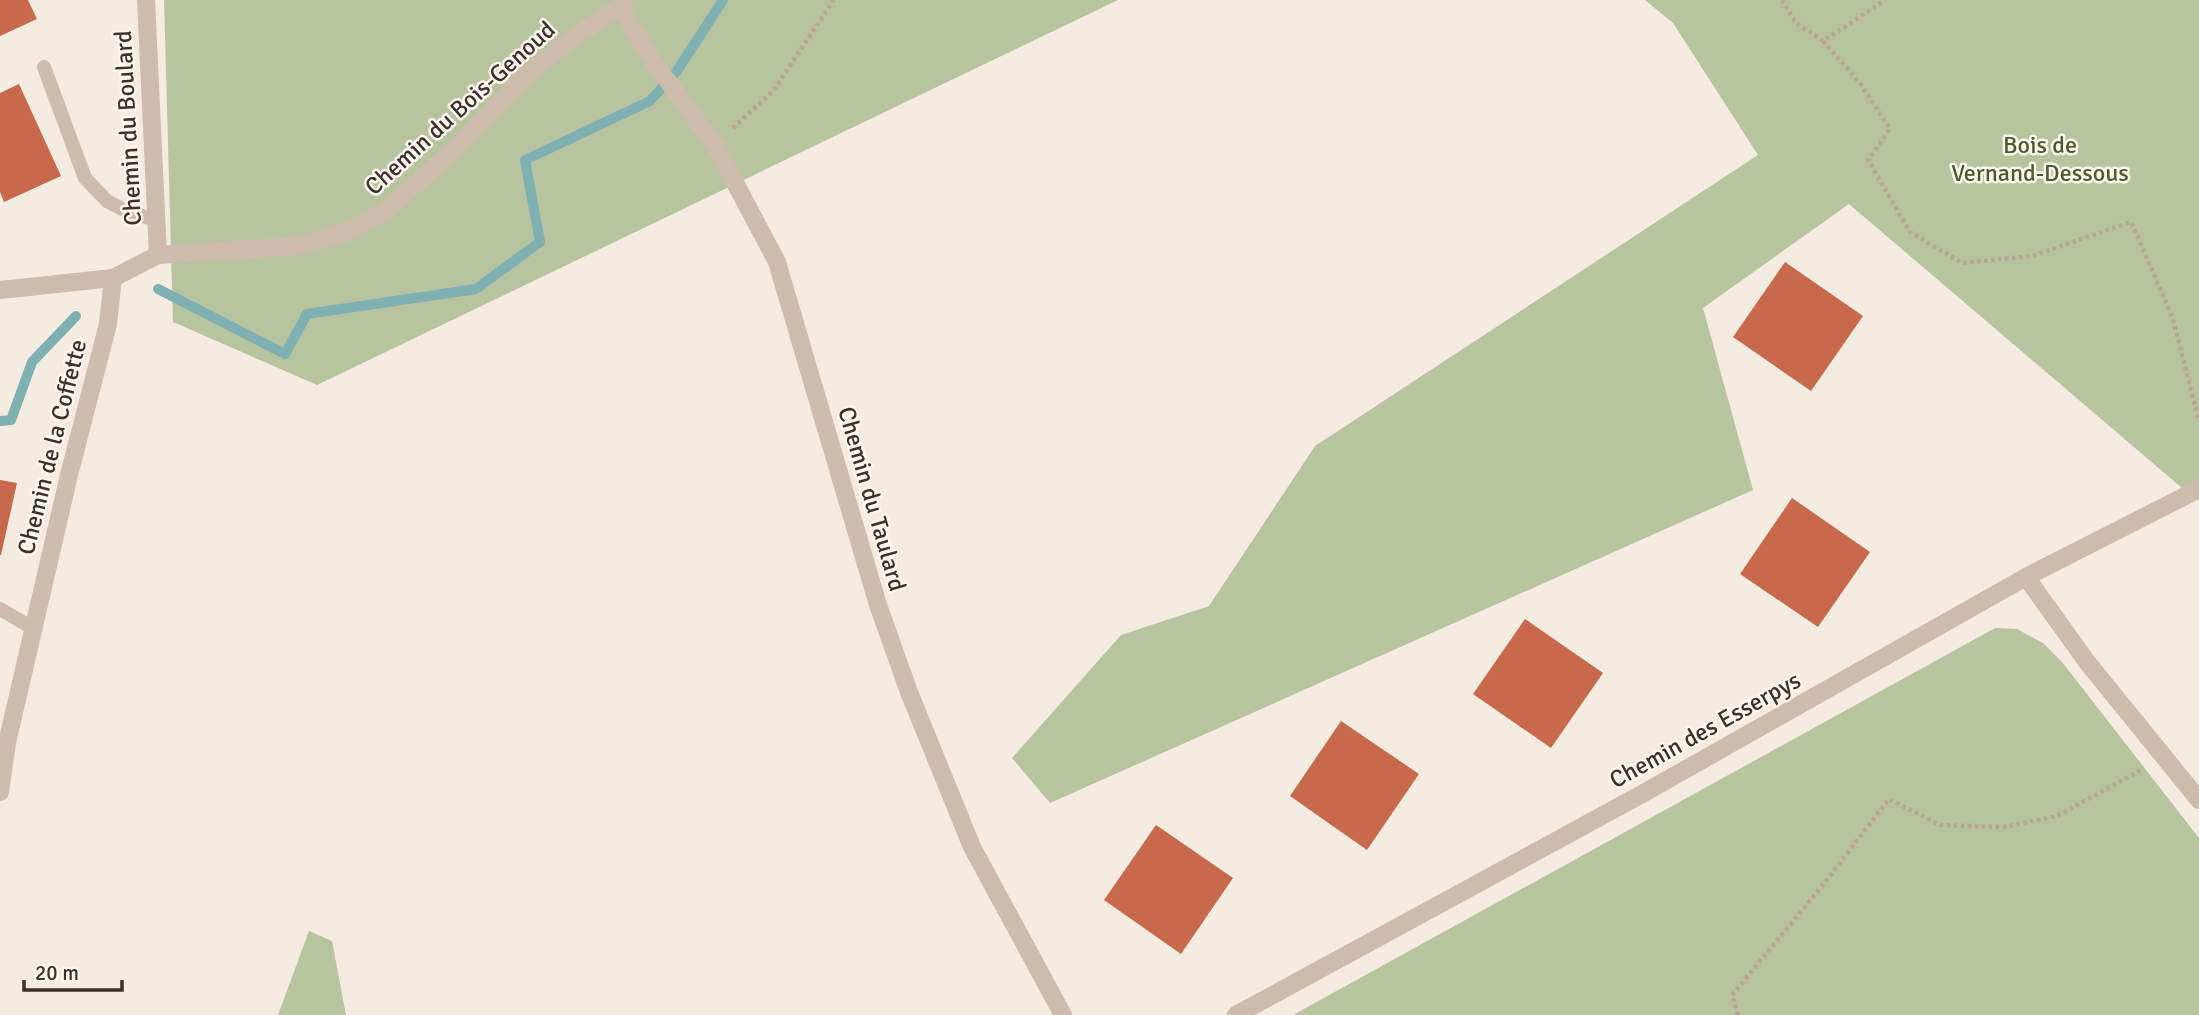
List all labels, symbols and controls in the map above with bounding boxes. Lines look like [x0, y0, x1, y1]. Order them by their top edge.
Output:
street label: Chemin du Bois-Genoud [359, 15, 561, 201]
street label: Chemin du Boulard [108, 30, 148, 226]
park label: Bois de Vernand-Dessous [1951, 130, 2129, 188]
street label: Chemin de la Coffette [11, 336, 93, 558]
street label: Chemin du Taulard [831, 403, 913, 595]
street label: Chemin des Esserpys [1604, 665, 1806, 795]
scale bar [24, 948, 122, 992]
text: 20 m [35, 960, 79, 986]

